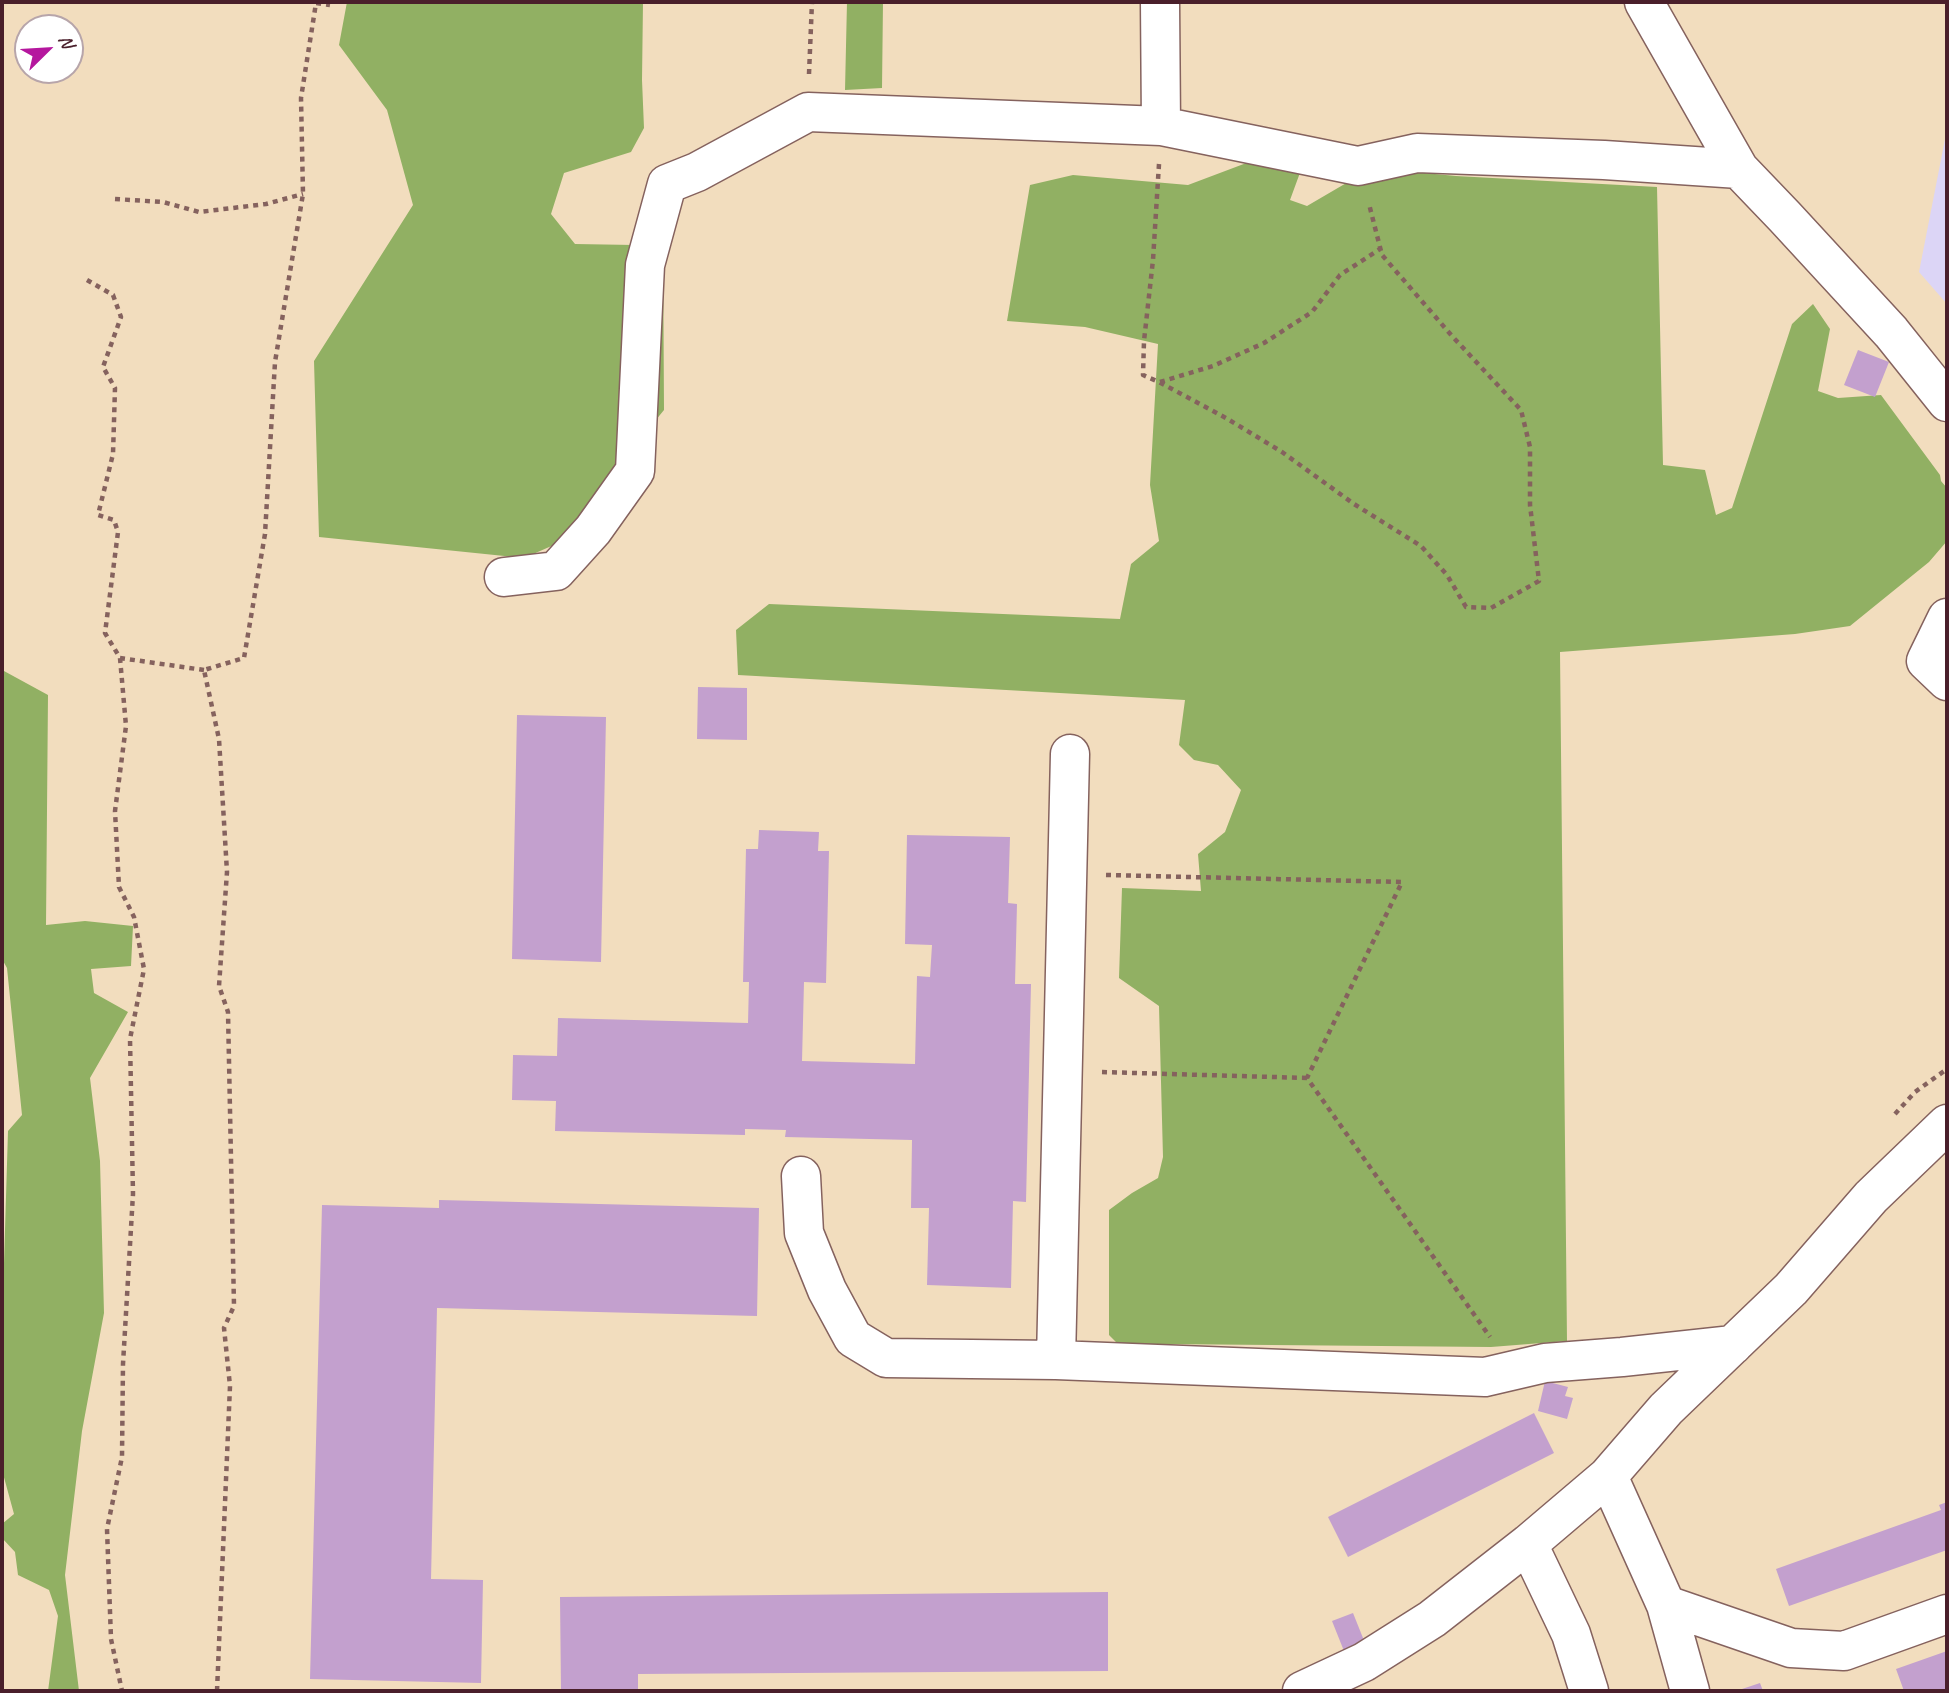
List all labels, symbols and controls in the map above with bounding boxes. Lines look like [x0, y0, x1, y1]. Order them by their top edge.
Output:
north arrow [14, 14, 84, 84]
text: N [53, 31, 80, 52]

